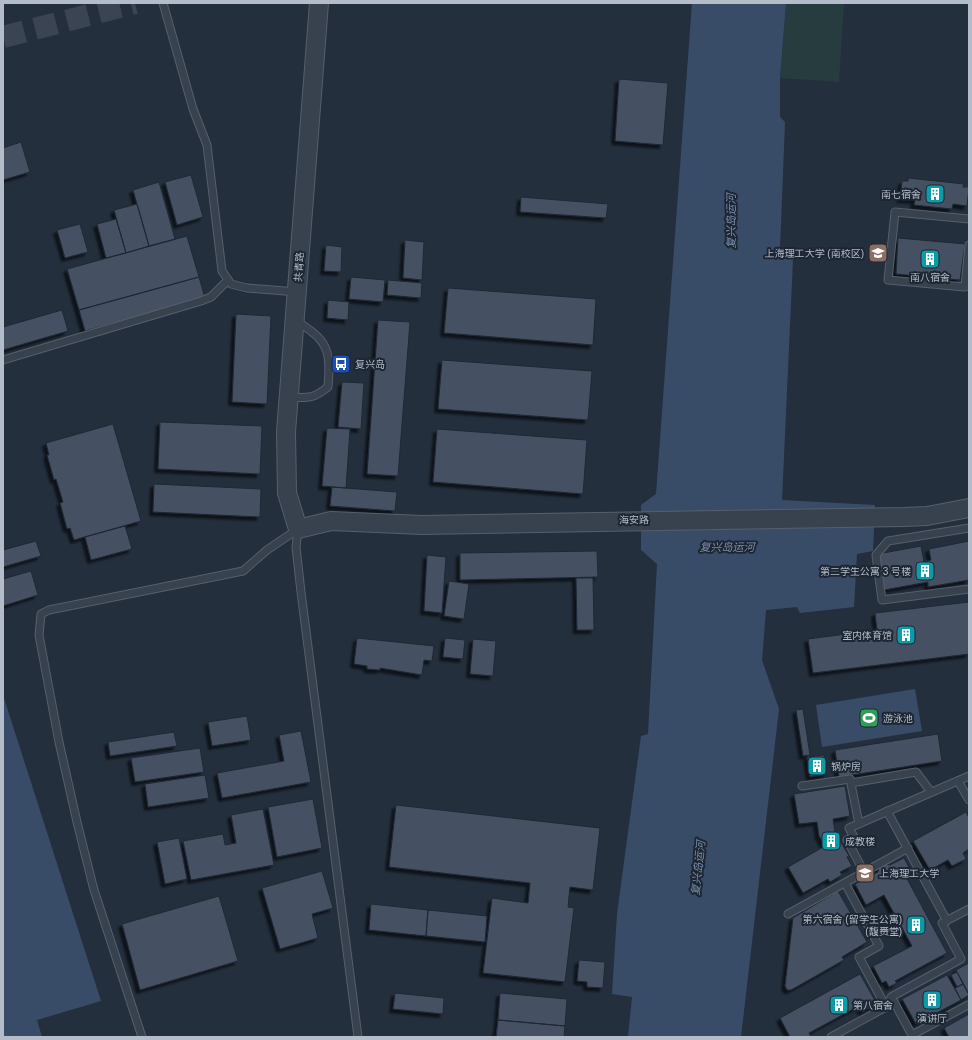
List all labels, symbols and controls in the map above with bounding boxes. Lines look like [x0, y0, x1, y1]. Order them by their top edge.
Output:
building icon: 南七宿舍 [924, 183, 946, 205]
place label: 南七宿舍 [881, 189, 921, 200]
water label: 复兴岛运河 [725, 192, 737, 249]
school or university icon: 上海理工大学 (南校区) [867, 242, 889, 264]
place label: 上海理工大学 (南校区) [765, 248, 864, 259]
building icon: 南八宿舍 [919, 248, 941, 270]
street label: 共青路 [292, 252, 306, 282]
place label: 南八宿舍 [910, 272, 950, 283]
bus stop icon: 复兴岛 [330, 353, 352, 375]
place label: 复兴岛 [355, 359, 385, 370]
street label: 海安路 [619, 514, 649, 526]
water label: 复兴岛运河 [700, 541, 756, 553]
building icon: 第二学生公寓 3 号楼 [914, 560, 936, 582]
place label: 第二学生公寓 3 号楼 [820, 566, 911, 577]
building icon: 室内体育馆 [895, 624, 917, 646]
place label: 室内体育馆 [842, 630, 892, 641]
sports icon: 游泳池 [858, 707, 880, 729]
place label: 游泳池 [883, 713, 913, 724]
building icon: 锅炉房 [806, 755, 828, 777]
place label: 锅炉房 [831, 761, 861, 772]
building icon: 成教楼 [820, 830, 842, 852]
place label: 成教楼 [845, 836, 875, 847]
water label: 复兴岛运河 [689, 838, 707, 896]
school or university icon: 上海理工大学 [854, 862, 876, 884]
place label: 上海理工大学 [879, 868, 939, 879]
place label: 第六宿舍 (留学生公寓) (馥赉堂) [803, 914, 902, 937]
building icon: 第六宿舍 (留学生公寓) (馥赉堂) [905, 914, 927, 936]
building icon: 演讲厅 [921, 989, 943, 1011]
building icon: 第八宿舍 [828, 994, 850, 1016]
place label: 第八宿舍 [853, 1000, 893, 1011]
place label: 演讲厅 [917, 1013, 947, 1024]

